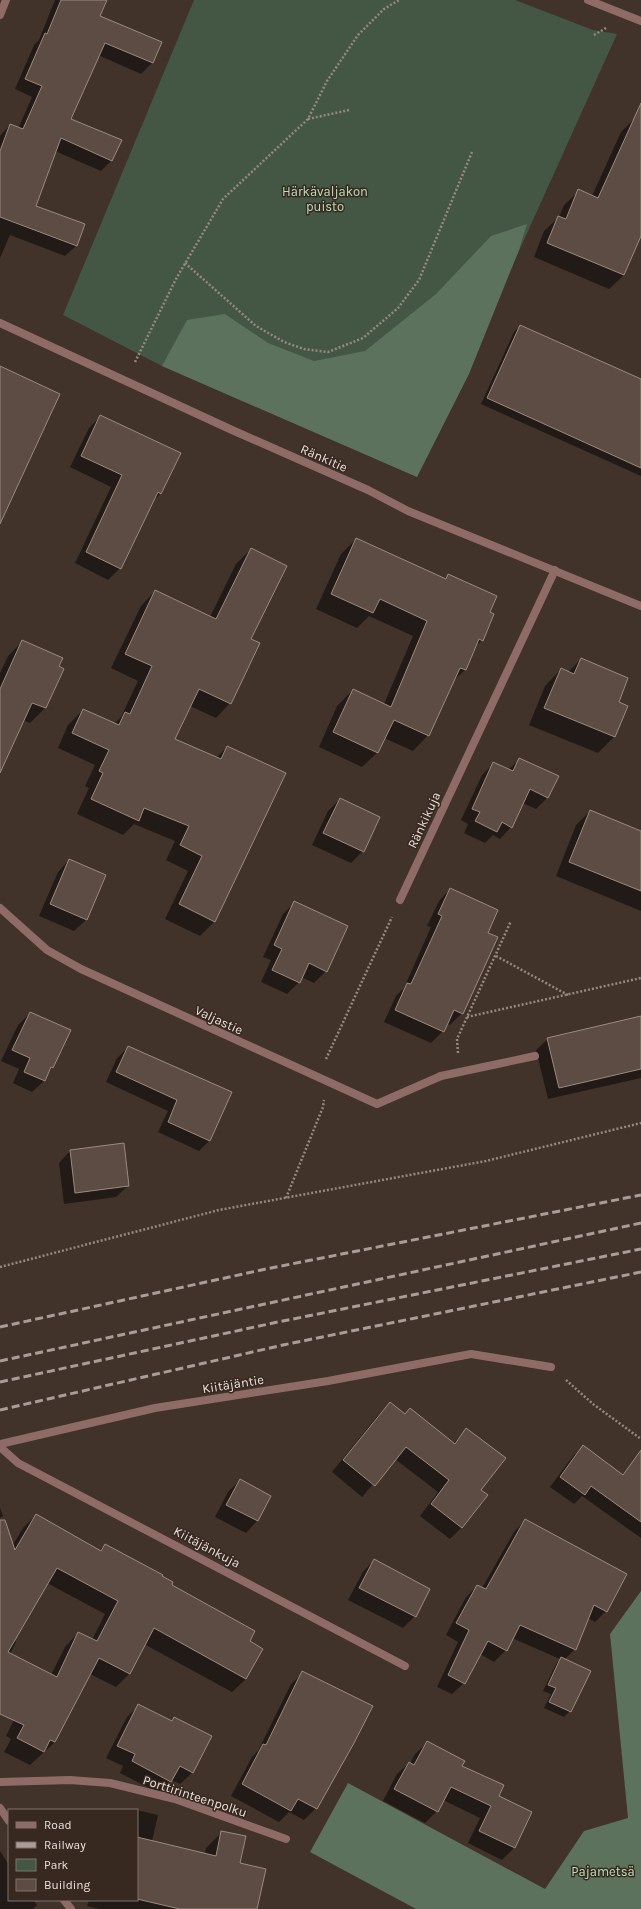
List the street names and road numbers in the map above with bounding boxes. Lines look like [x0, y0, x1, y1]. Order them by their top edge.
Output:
street label: Ränkitie [298, 441, 350, 475]
street label: Ränkikuja [404, 789, 444, 851]
street label: Valjastie [193, 1002, 246, 1038]
street label: Kiitäjäntie [201, 1372, 265, 1396]
street label: Kiitäjänkuja [171, 1523, 243, 1571]
street label: Porttirinteenpolku [141, 1772, 249, 1820]

